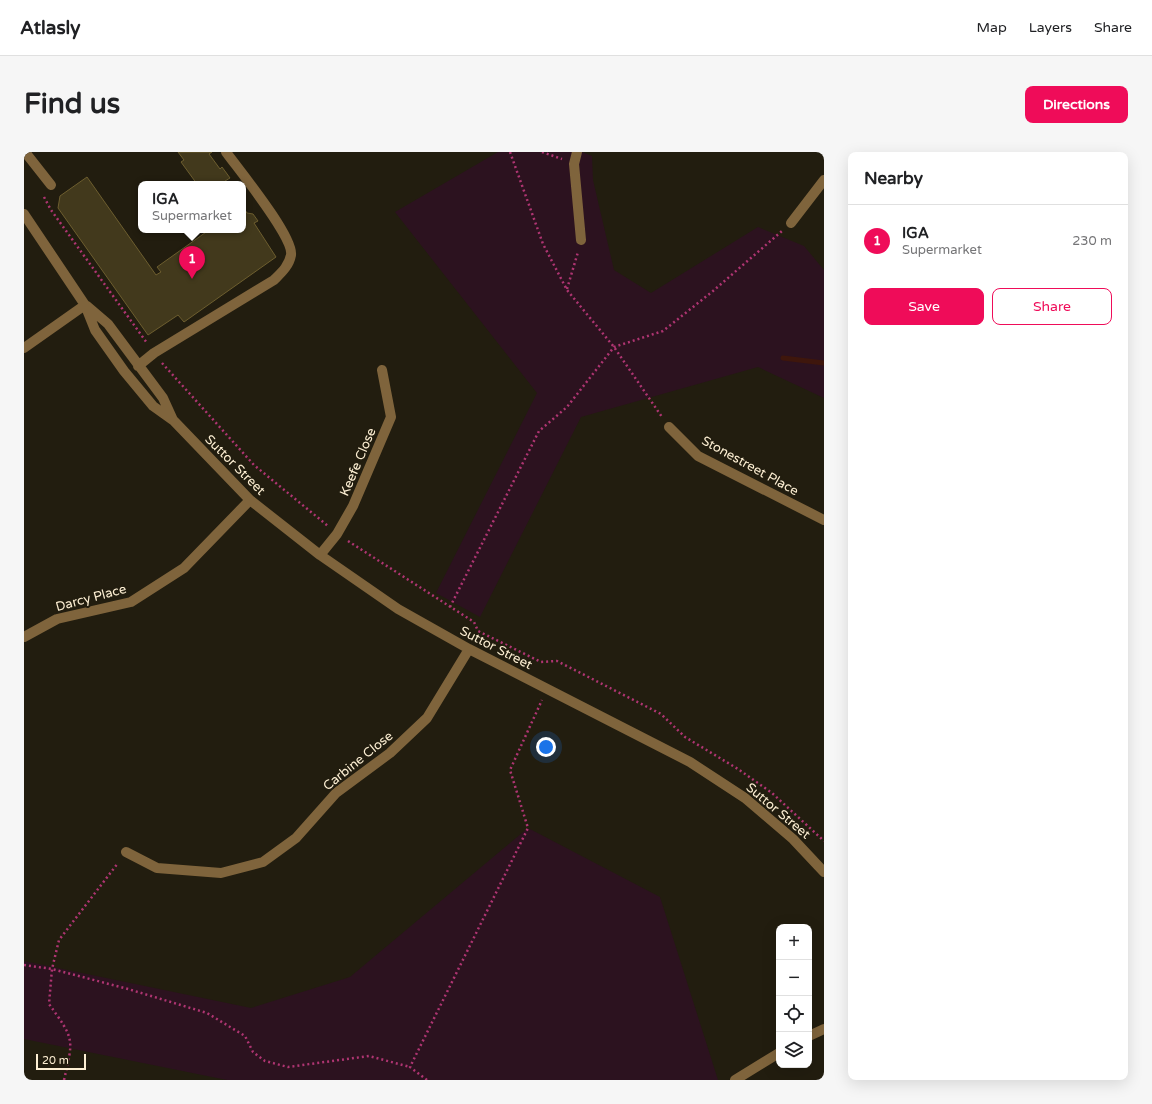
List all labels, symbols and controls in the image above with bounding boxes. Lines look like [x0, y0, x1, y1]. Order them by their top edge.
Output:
text: Atlasly [20, 17, 80, 39]
text: Map [977, 19, 1007, 36]
text: Layers [1029, 19, 1072, 36]
text: Share [1094, 19, 1132, 36]
button: Directions [1025, 86, 1128, 123]
text: Find us [24, 87, 120, 121]
text: Nearby [864, 168, 923, 189]
popup [138, 181, 246, 233]
text: IGA [152, 190, 179, 208]
text: Supermarket [152, 208, 232, 224]
text: IGA [902, 224, 929, 242]
text: 1 [873, 233, 881, 249]
text: 230 m [1072, 233, 1112, 249]
text: Supermarket [902, 242, 982, 258]
pin: 1 [179, 246, 205, 279]
button: Save [864, 288, 984, 325]
button: Share [992, 288, 1112, 325]
street label: Keefe Close [336, 425, 380, 499]
street label: Suttor Street [201, 431, 269, 499]
street label: Stonestreet Place [699, 433, 801, 499]
street label: Darcy Place [54, 581, 128, 615]
street label: Suttor Street [457, 623, 535, 673]
street label: Carbine Close [320, 728, 396, 794]
your location [536, 737, 556, 757]
street label: Suttor Street [743, 779, 813, 843]
map controls [776, 924, 812, 1068]
button: + [776, 924, 812, 960]
button: − [776, 960, 812, 996]
button: locate [776, 996, 812, 1032]
button: layers [776, 1032, 812, 1068]
scale bar [36, 1052, 86, 1071]
text: 20 m [42, 1054, 69, 1067]

